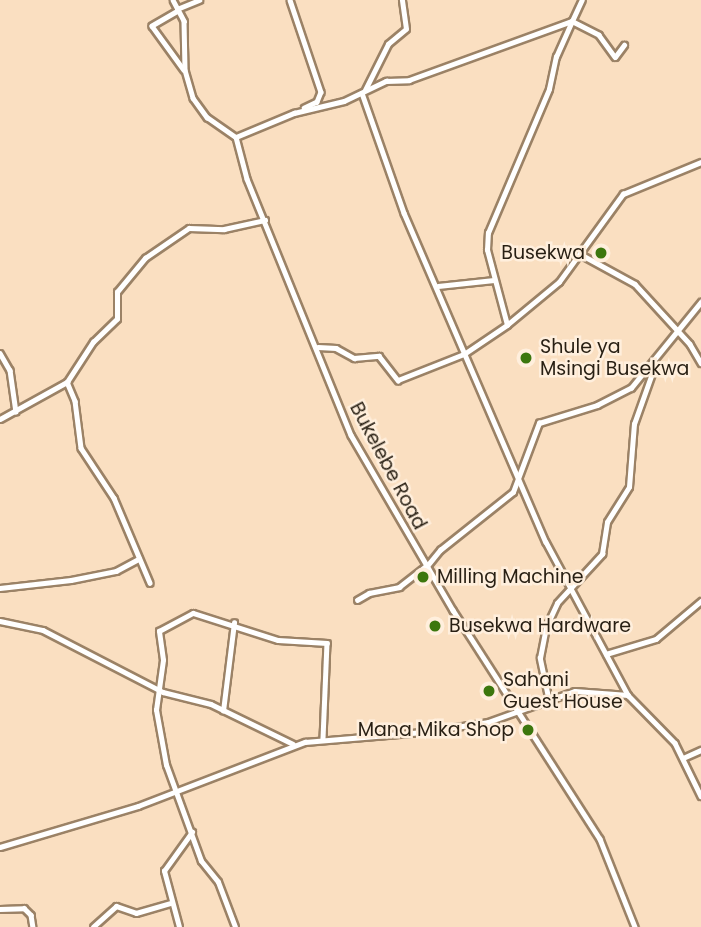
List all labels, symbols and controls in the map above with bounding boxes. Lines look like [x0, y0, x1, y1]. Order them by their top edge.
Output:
place label: Busekwa [501, 242, 585, 264]
marker: Busekwa [591, 243, 611, 263]
place label: Shule ya Msingi Busekwa [540, 336, 689, 380]
marker: Shule ya Msingi Busekwa [518, 350, 534, 366]
street label: Bukelebe Road [345, 398, 431, 534]
place label: Milling Machine [437, 566, 584, 588]
marker: Milling Machine [415, 569, 431, 585]
place label: Busekwa Hardware [449, 615, 631, 637]
marker: Busekwa Hardware [427, 618, 443, 634]
place label: Sahani Guest House [503, 669, 623, 713]
marker: Sahani Guest House [481, 683, 497, 699]
place label: Mana Mika Shop [358, 719, 514, 741]
marker: Mana Mika Shop [520, 722, 536, 738]

